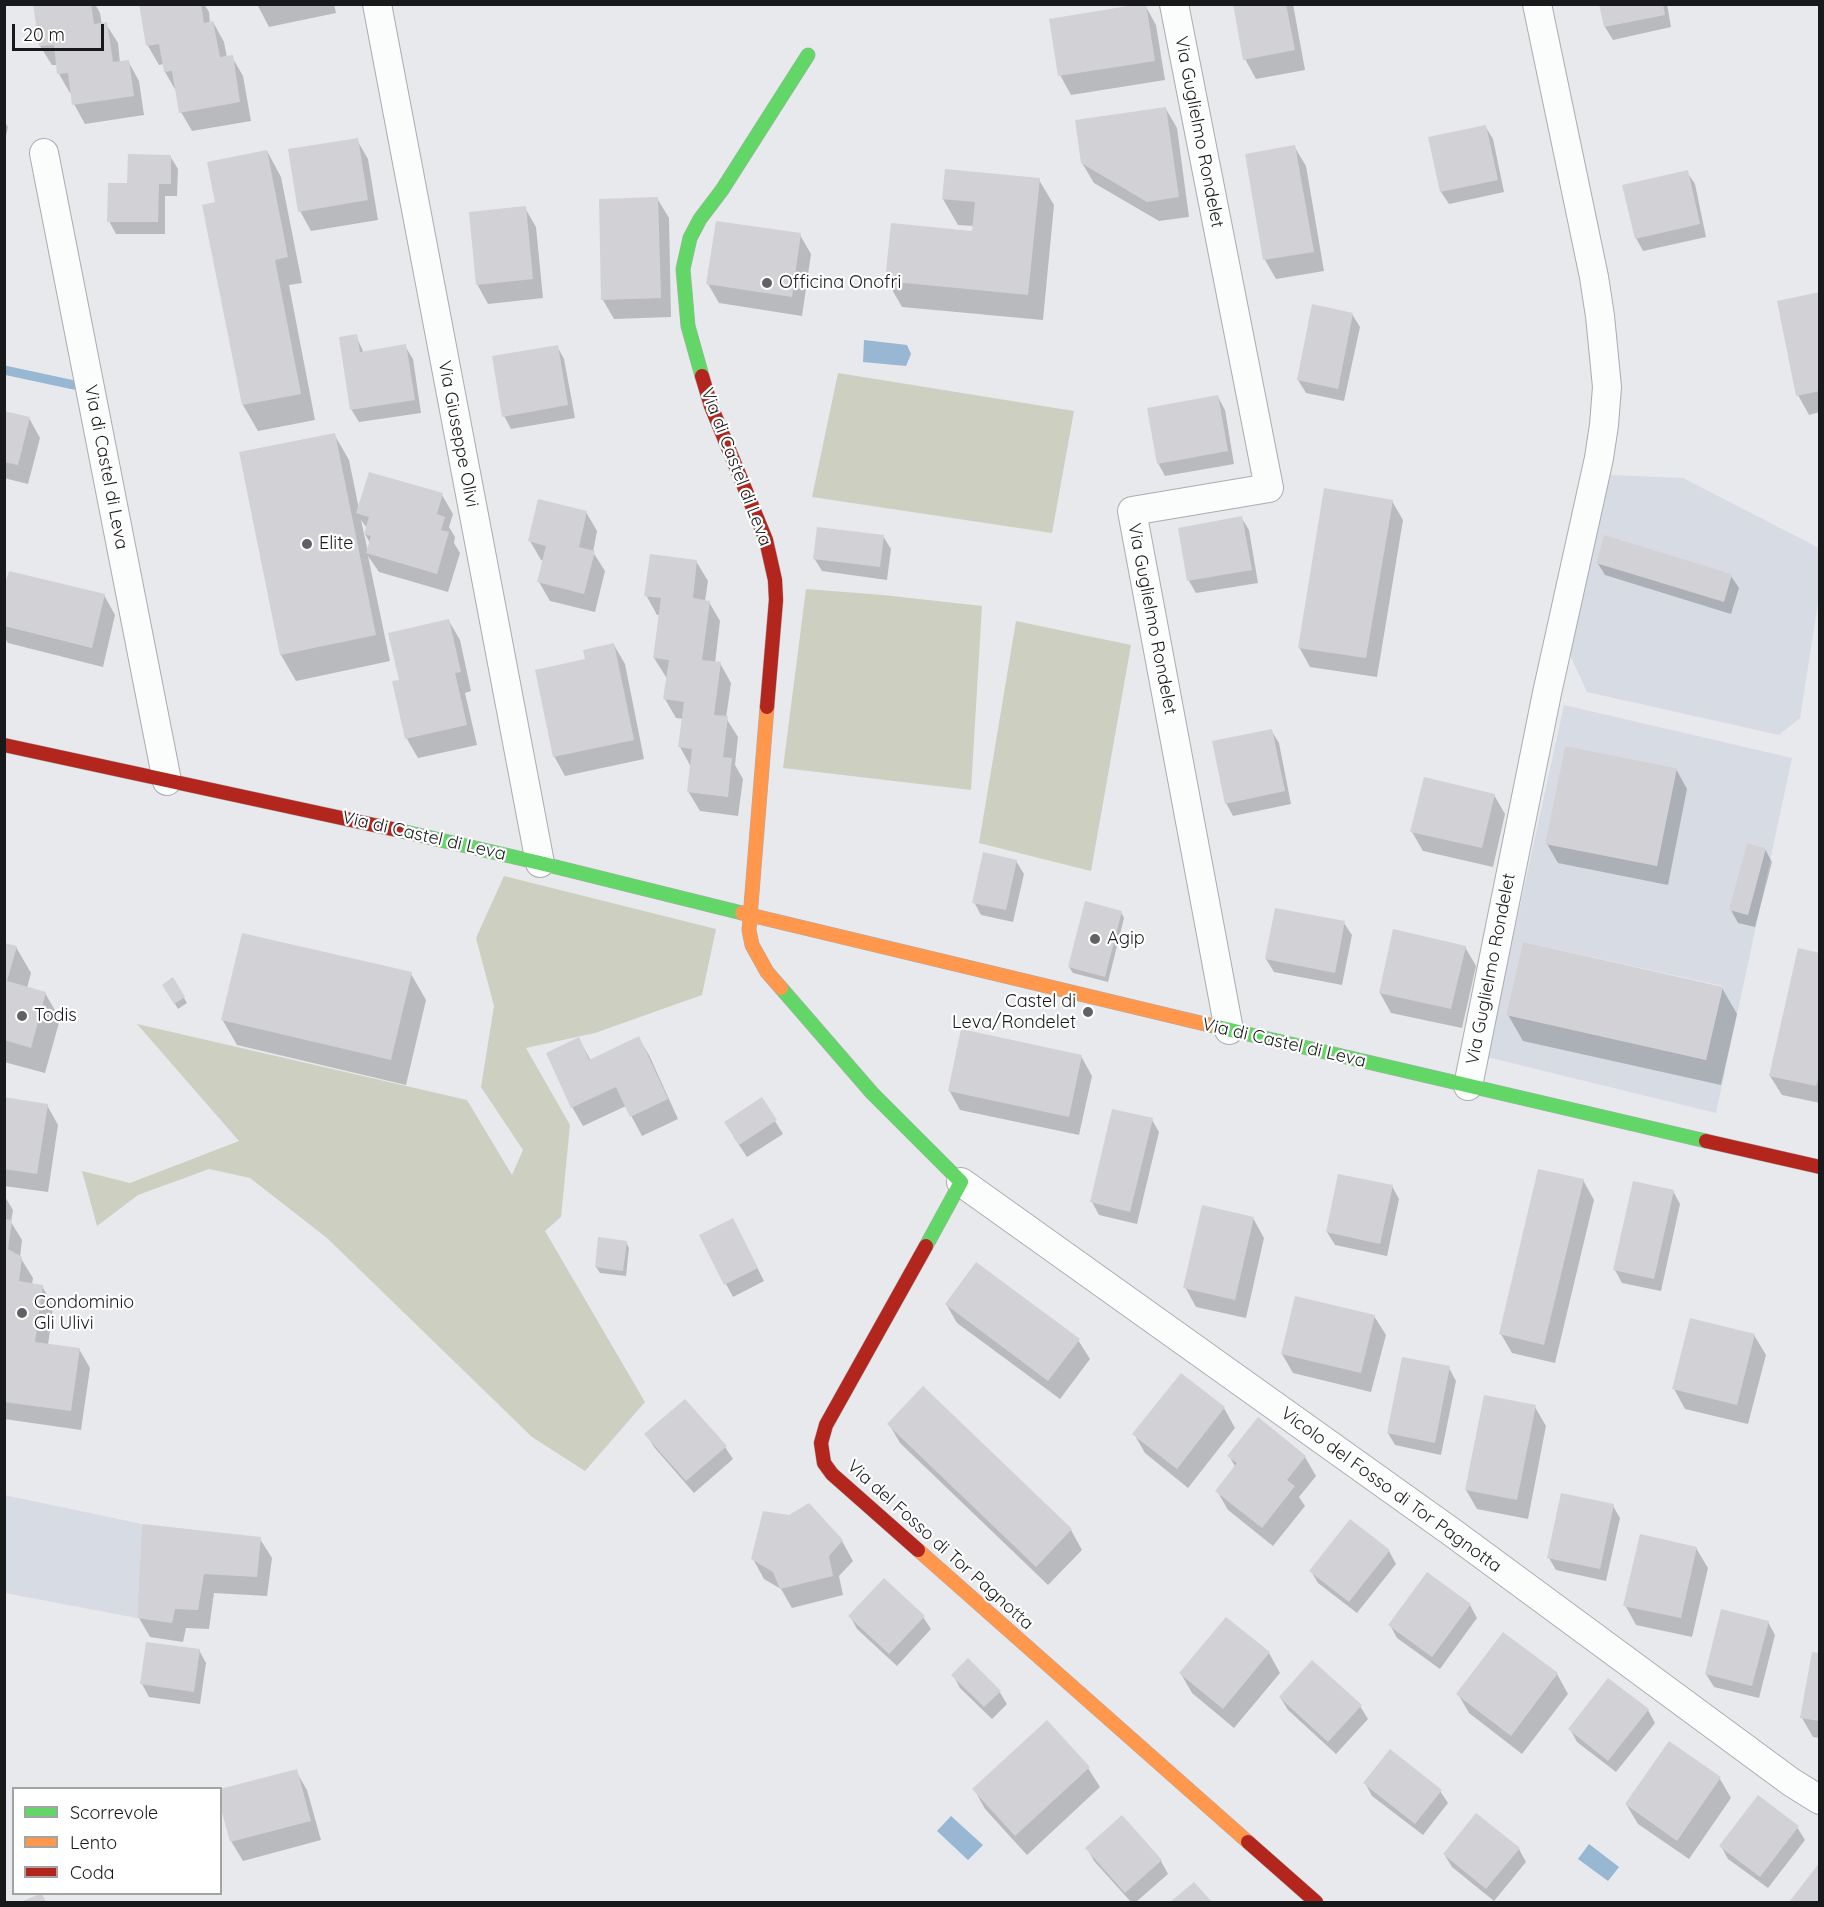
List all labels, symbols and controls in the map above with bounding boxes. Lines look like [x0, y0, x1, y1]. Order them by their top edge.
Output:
scale bar [15, 12, 106, 50]
text: 20 m [23, 23, 65, 46]
street label: Via Guglielmo Rondelet [1170, 34, 1228, 230]
place label: Officina Onofri [779, 272, 901, 294]
marker: Officina Onofri [760, 276, 774, 290]
street label: Via Giuseppe Olivi [433, 359, 483, 509]
street label: Via di Castel di Leva [79, 383, 133, 551]
street label: Via di Castel di Leva [696, 385, 776, 549]
street label: Via Guglielmo Rondelet [1123, 521, 1181, 717]
place label: Elite [319, 533, 353, 555]
marker: Elite [300, 537, 314, 551]
street label: Via di Castel di Leva [340, 807, 508, 865]
street label: Via Guglielmo Rondelet [1462, 871, 1520, 1067]
place label: Agip [1107, 928, 1145, 950]
marker: Agip [1088, 932, 1102, 946]
place label: Castel di Leva/Rondelet [952, 991, 1076, 1034]
place label: Todis [34, 1005, 77, 1027]
marker: Castel di Leva/Rondelet [1081, 1005, 1095, 1019]
marker: Todis [15, 1009, 29, 1023]
street label: Via di Castel di Leva [1200, 1014, 1368, 1072]
place label: Condominio Gli Ulivi [34, 1292, 134, 1334]
marker: Condominio Gli Ulivi [15, 1306, 29, 1320]
street label: Vicolo del Fosso di Tor Pagnotta [1276, 1403, 1506, 1577]
street label: Via del Fosso di Tor Pagnotta [842, 1456, 1038, 1634]
legend [12, 1787, 222, 1895]
text: Scorrevole [70, 1801, 158, 1824]
text: Lento [70, 1831, 117, 1854]
text: Coda [70, 1861, 114, 1884]

